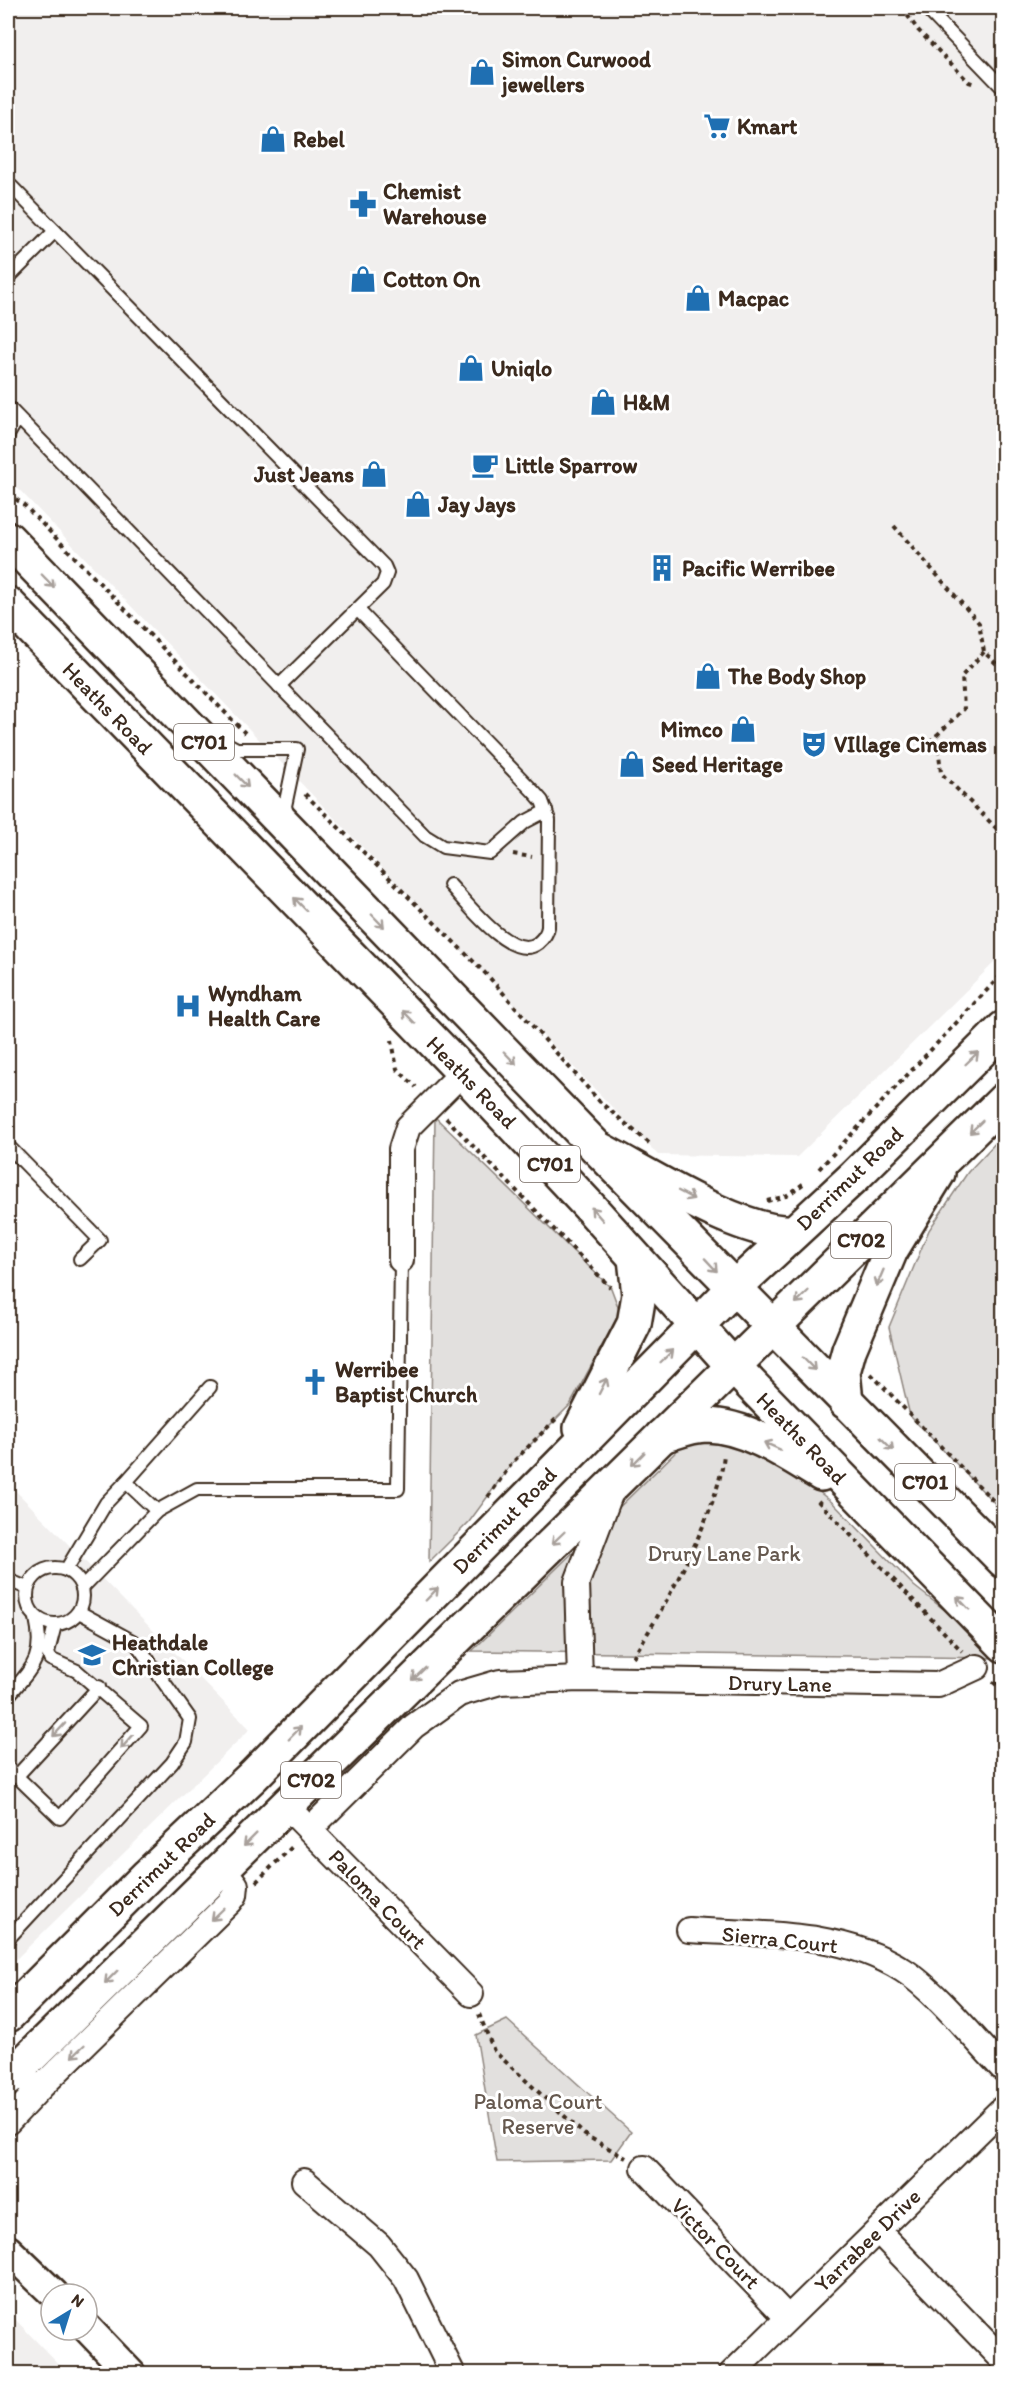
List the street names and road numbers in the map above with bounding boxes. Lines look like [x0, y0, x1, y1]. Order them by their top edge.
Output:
street label: Heaths Road [57, 656, 159, 761]
road number: C701 [174, 724, 234, 760]
street label: Heaths Road [421, 1030, 523, 1135]
street label: Derrimut Road [790, 1120, 909, 1236]
road number: C701 [520, 1146, 580, 1182]
road number: C702 [831, 1222, 891, 1258]
street label: Heaths Road [751, 1386, 853, 1491]
street label: Derrimut Road [446, 1461, 562, 1580]
road number: C701 [895, 1464, 955, 1500]
street label: Drury Lane [728, 1669, 832, 1698]
road number: C702 [281, 1762, 341, 1798]
street label: Derrimut Road [102, 1806, 221, 1922]
street label: Paloma Court [323, 1843, 432, 1955]
street label: Sierra Court [721, 1920, 839, 1959]
street label: Yarrabee Drive [808, 2183, 926, 2298]
street label: Victor Court [665, 2192, 766, 2295]

